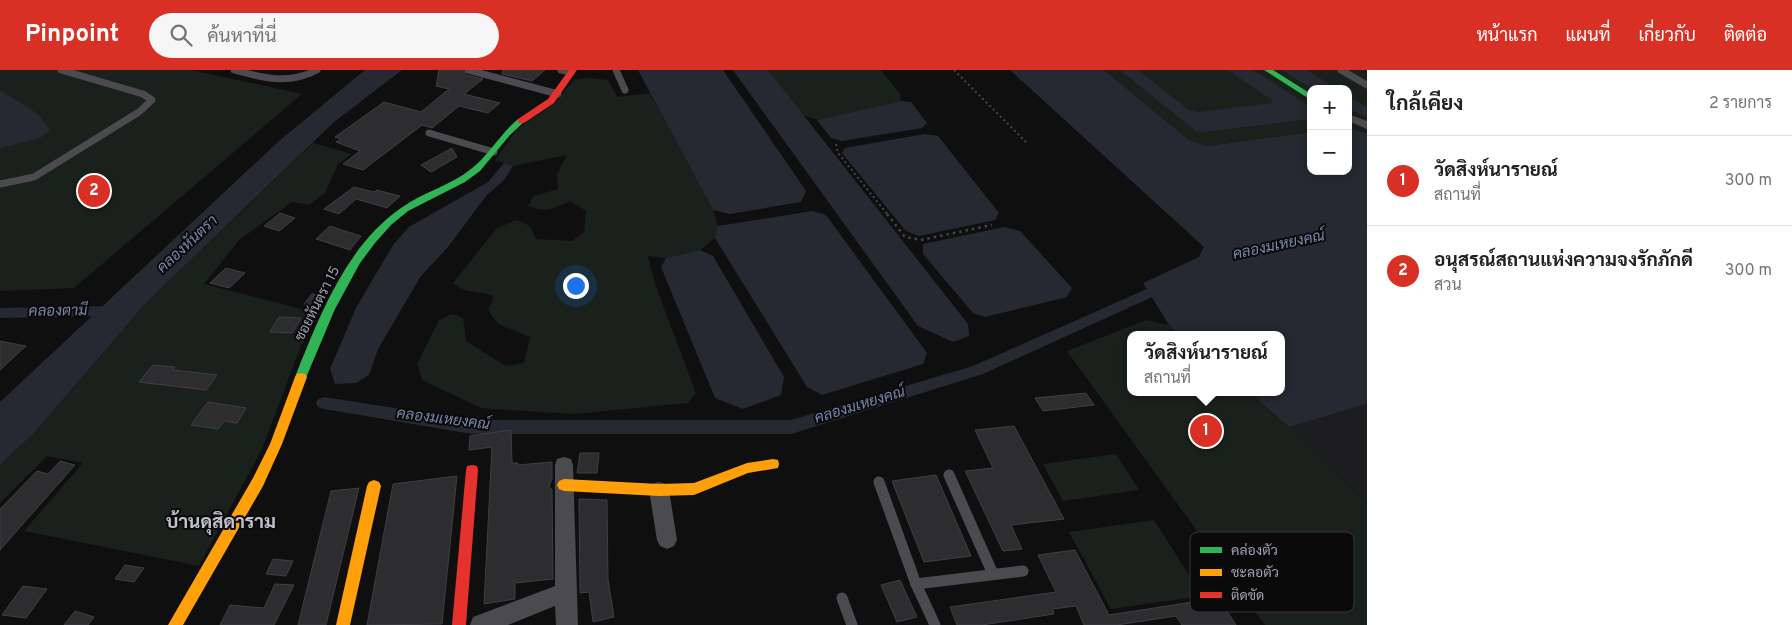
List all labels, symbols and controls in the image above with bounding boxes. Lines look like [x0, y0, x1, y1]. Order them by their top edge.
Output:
search box [149, 13, 499, 58]
text: Pinpoint [25, 20, 119, 50]
icon: search [167, 21, 195, 49]
text: ค้นหาที่นี่ [207, 25, 277, 49]
text: หน้าแรก [1476, 25, 1538, 48]
text: แผนที่ [1566, 25, 1610, 48]
text: เกี่ยวกับ [1638, 25, 1696, 48]
text: ติดต่อ [1724, 25, 1767, 48]
map controls [1307, 85, 1352, 175]
button: + [1307, 85, 1352, 130]
text: ใกล้เคียง [1387, 91, 1463, 118]
text: 2 รายการ [1709, 94, 1772, 114]
button: − [1307, 130, 1352, 175]
text: วัดสิงห์นารายณ์ [1434, 159, 1558, 183]
text: 1 [1400, 171, 1406, 191]
text: 300 m [1725, 171, 1772, 191]
pin: 2 [78, 172, 110, 210]
text: สถานที่ [1434, 186, 1481, 206]
water label: คลองหันตรา [153, 211, 222, 278]
water label: คลองมเหยงคณ์ [1231, 225, 1329, 265]
text: อนุสรณ์สถานแห่งความจงรักภักดี [1434, 249, 1693, 273]
text: 2 [1398, 261, 1408, 281]
text: 300 m [1725, 261, 1772, 281]
street label: ซอยหันตรา 15 [292, 264, 344, 344]
your location [563, 273, 589, 299]
text: สวน [1434, 276, 1462, 296]
water label: คลองตามี [28, 300, 89, 322]
popup [1127, 331, 1285, 396]
text: วัดสิงห์นารายณ์ [1144, 342, 1268, 366]
text: สถานที่ [1144, 369, 1191, 389]
water label: คลองมเหยงคณ์ [812, 381, 909, 429]
water label: คลองมเหยงคณ์ [395, 403, 493, 435]
pin: 1 [1190, 412, 1222, 450]
district label: บ้านดุสิดาราม [166, 510, 276, 536]
legend [1190, 532, 1354, 612]
text: คล่องตัว [1231, 543, 1278, 560]
text: ชะลอตัว [1231, 565, 1279, 582]
text: ติดขัด [1231, 587, 1264, 605]

